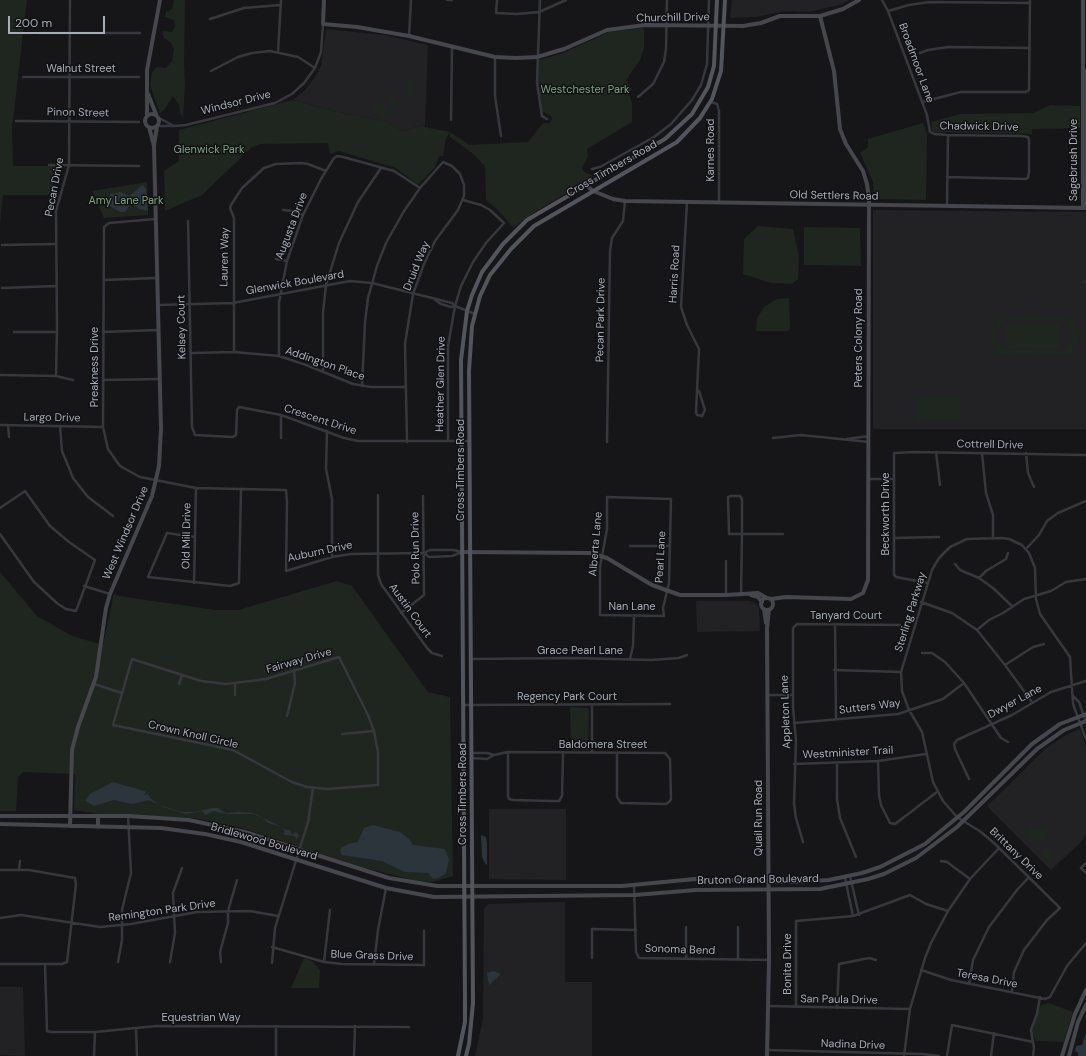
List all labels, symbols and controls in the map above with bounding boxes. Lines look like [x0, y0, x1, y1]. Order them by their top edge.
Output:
scale bar [10, 8, 107, 34]
street label: Churchill Drive [636, 11, 710, 25]
text: 200 m [15, 15, 52, 31]
street label: Broadmoor Lane [895, 21, 937, 105]
street label: Walnut Street [46, 62, 116, 76]
park label: Westchester Park [540, 83, 630, 97]
street label: Windsor Drive [200, 88, 272, 118]
street label: Pinon Street [47, 106, 109, 120]
street label: Karnes Road [704, 119, 718, 181]
street label: Sagebrush Drive [1067, 119, 1081, 201]
street label: Chadwick Drive [939, 120, 1019, 134]
street label: Cross Timbers Road [564, 138, 660, 200]
park label: Glenwick Park [174, 143, 244, 157]
street label: Pecan Drive [43, 156, 67, 218]
street label: Old Settlers Road [790, 189, 878, 203]
street label: Augusta Drive [273, 191, 311, 261]
park label: Amy Lane Park [89, 194, 163, 208]
street label: Lauren Way [218, 227, 232, 287]
street label: Druid Way [401, 239, 433, 293]
street label: Harris Road [667, 245, 683, 303]
street label: Glenwick Boulevard [245, 268, 345, 298]
street label: Pecan Park Drive [594, 278, 608, 362]
street label: Peters Colony Road [852, 288, 866, 388]
street label: Kelsey Court [175, 295, 189, 359]
street label: Preakness Drive [88, 327, 102, 407]
street label: Heather Glen Drive [434, 336, 448, 432]
street label: Addington Place [284, 344, 366, 384]
street label: Crescent Drive [282, 402, 358, 438]
street label: Largo Drive [23, 411, 81, 425]
street label: Cross Timbers Road [454, 419, 468, 521]
street label: Cottrell Drive [956, 438, 1024, 452]
street label: Beckworth Drive [879, 472, 893, 556]
street label: West Windsor Drive [100, 484, 152, 582]
street label: Old Mill Drive [180, 503, 194, 569]
street label: Alberta Lane [587, 511, 605, 577]
street label: Polo Run Drive [409, 512, 423, 584]
street label: Pearl Lane [653, 531, 669, 583]
street label: Auburn Drive [286, 539, 354, 565]
street label: Sterling Parkway [893, 570, 929, 654]
street label: Austin Court [386, 581, 434, 641]
street label: Nan Lane [608, 600, 656, 614]
street label: Tanyard Court [810, 609, 882, 623]
street label: Grace Pearl Lane [537, 644, 623, 658]
street label: Fairway Drive [265, 645, 333, 677]
street label: Appleton Lane [778, 675, 794, 749]
street label: Dwyer Lane [986, 682, 1044, 722]
street label: Regency Park Court [517, 690, 617, 704]
street label: Sutters Way [838, 697, 902, 717]
street label: Crown Knoll Circle [147, 718, 239, 752]
street label: Baldomera Street [559, 738, 647, 752]
street label: Cross Timbers Road [456, 743, 470, 845]
street label: Westminister Trail [802, 744, 894, 762]
street label: Quail Run Road [752, 780, 766, 856]
street label: Bridlewood Boulevard [209, 820, 319, 864]
street label: Brittany Drive [987, 825, 1045, 883]
street label: Bruton Orand Boulevard [697, 872, 819, 888]
street label: Remington Park Drive [108, 897, 216, 925]
street label: Bonita Drive [781, 933, 795, 995]
street label: Sonoma Bend [645, 942, 715, 958]
street label: Blue Grass Drive [330, 948, 414, 964]
street label: Teresa Drive [955, 967, 1019, 991]
street label: San Paula Drive [800, 993, 878, 1007]
street label: Equestrian Way [161, 1011, 241, 1025]
street label: Nadina Drive [821, 1037, 885, 1053]

